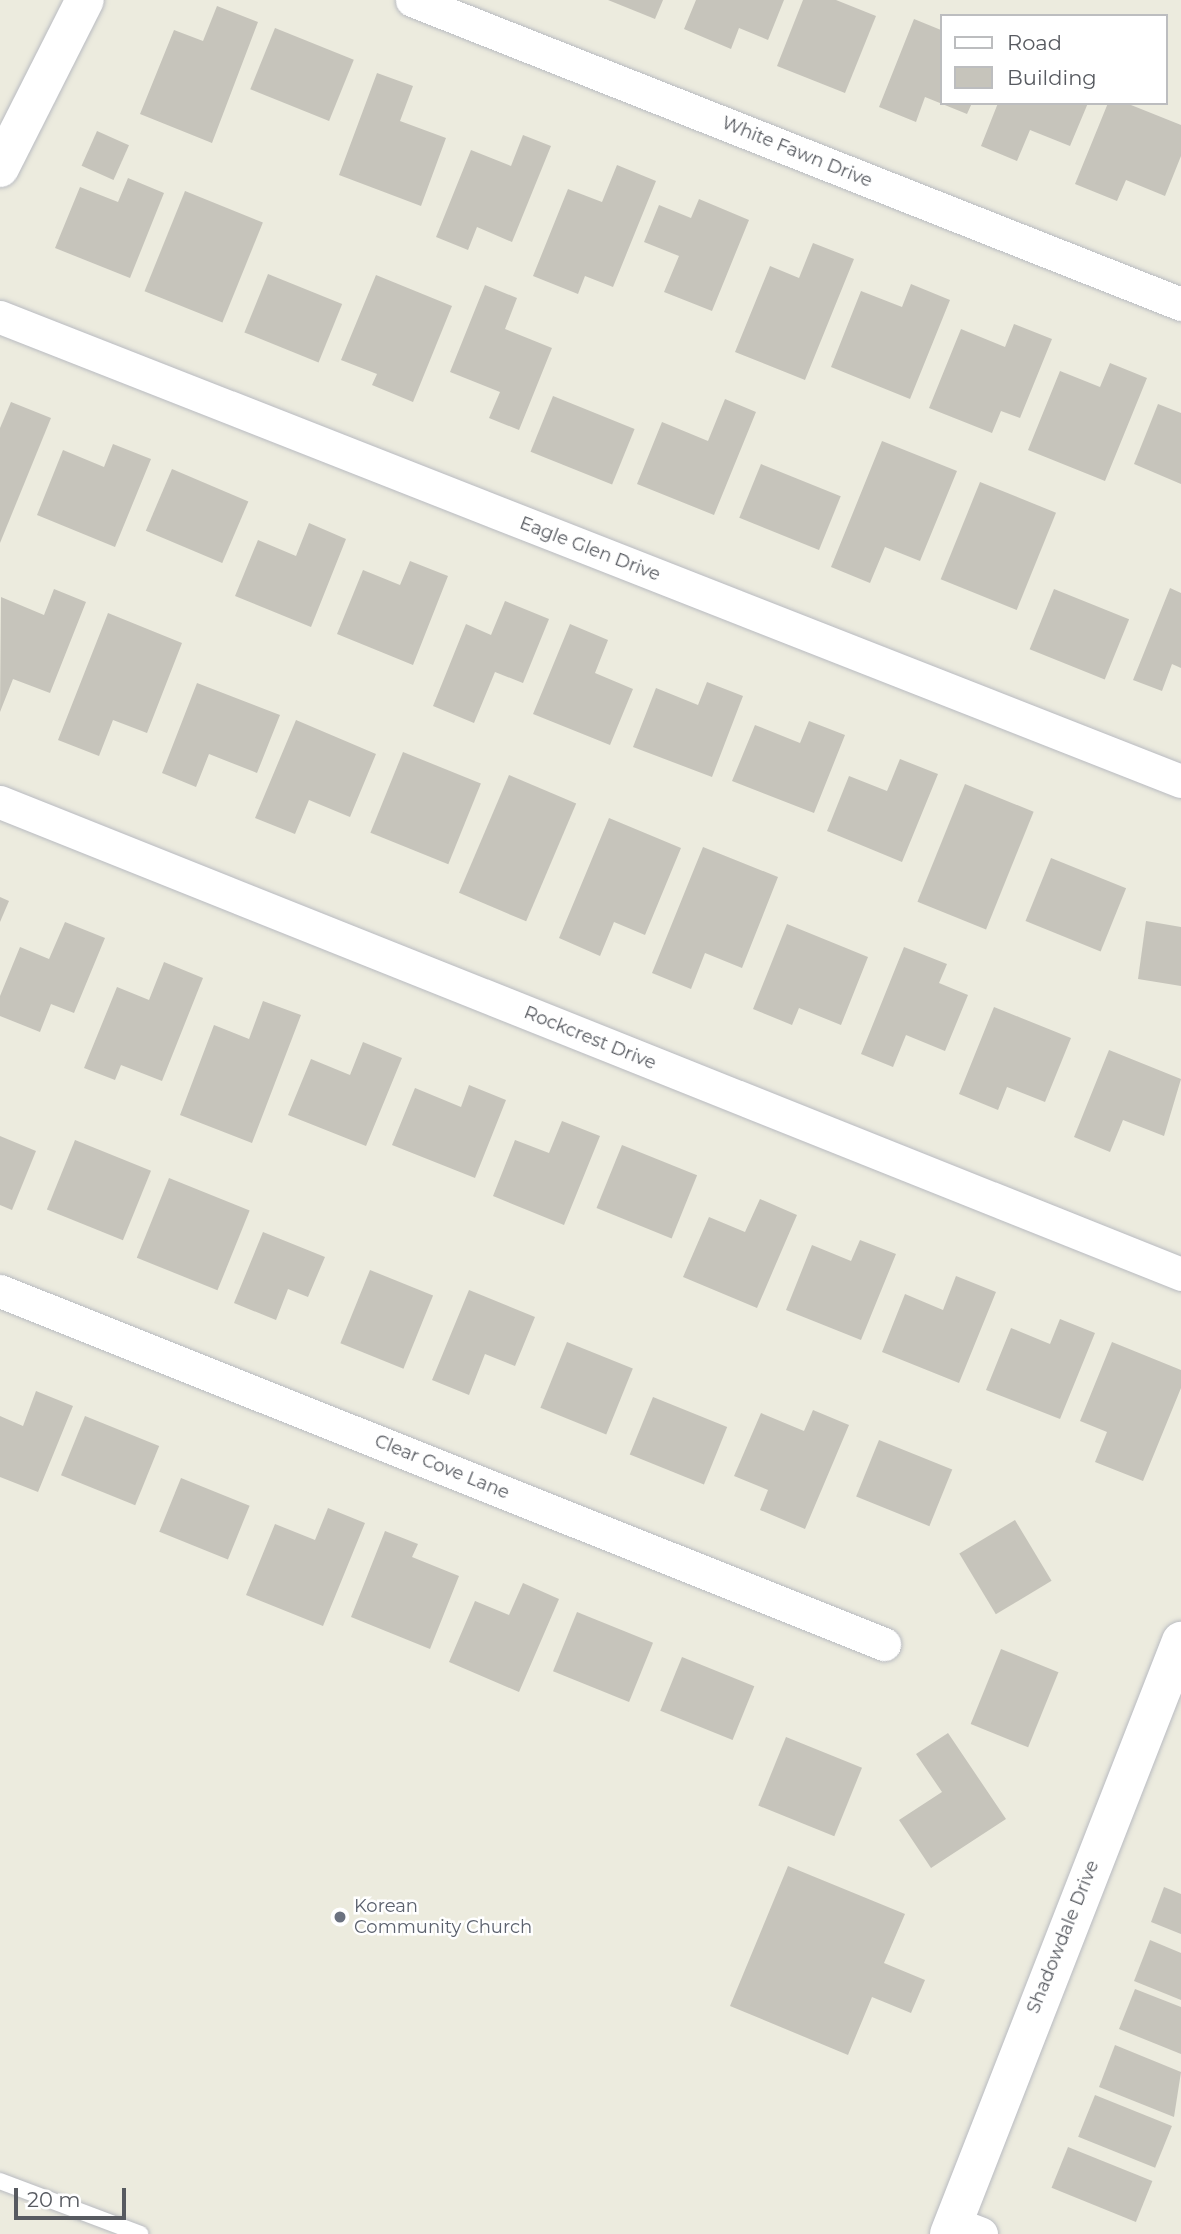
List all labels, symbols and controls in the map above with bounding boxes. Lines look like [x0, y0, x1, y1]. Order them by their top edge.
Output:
legend [940, 14, 1167, 105]
text: Road [1007, 30, 1062, 55]
text: Building [1007, 65, 1097, 90]
street label: White Fawn Drive [719, 112, 875, 192]
street label: Eagle Glen Drive [517, 512, 663, 586]
street label: Rockcrest Drive [521, 1002, 659, 1074]
street label: Clear Cove Lane [371, 1430, 513, 1504]
street label: Shadowdale Drive [1022, 1857, 1104, 2017]
place label: Korean Community Church [354, 1896, 532, 1938]
marker: Korean Community Church [332, 1909, 348, 1925]
scale bar [18, 2174, 130, 2218]
text: 20 m [27, 2187, 81, 2212]

